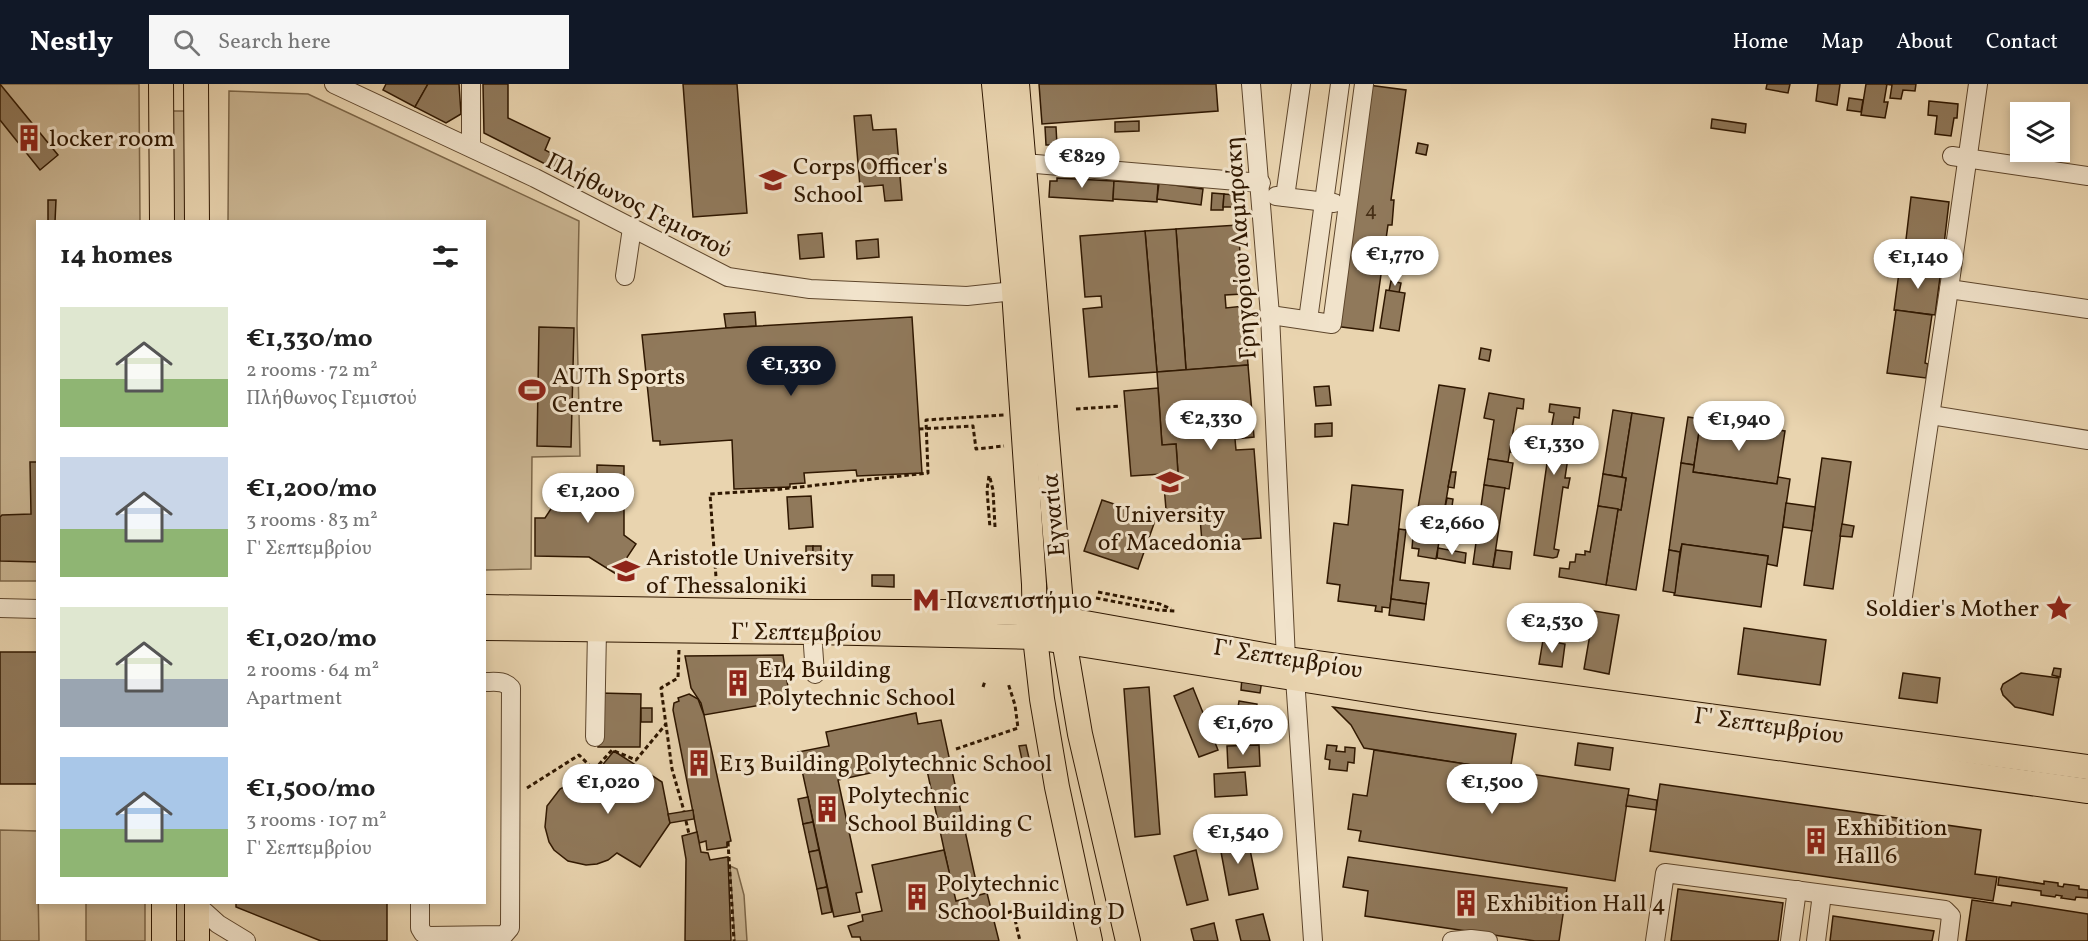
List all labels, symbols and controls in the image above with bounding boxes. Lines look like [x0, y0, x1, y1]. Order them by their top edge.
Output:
search box [149, 15, 569, 69]
text: Nestly [30, 23, 113, 62]
icon: search [170, 26, 203, 59]
text: Search here [218, 27, 331, 58]
text: Home [1733, 28, 1788, 57]
text: Map [1821, 28, 1863, 57]
text: About [1896, 28, 1953, 57]
text: Contact [1986, 28, 2058, 57]
map controls [2010, 102, 2070, 162]
button: layers [2010, 102, 2070, 162]
building icon: locker room [14, 123, 44, 153]
place label: locker room [49, 123, 175, 157]
street label: Γρηγορίου Λαμπράκη [1217, 135, 1267, 361]
pin: €829 [1046, 138, 1118, 189]
text: €829 [1059, 143, 1105, 171]
street label: Πλήθωνος Γεμιστού [539, 145, 737, 268]
place label: Corps Officer's School [793, 151, 948, 213]
school or university icon: Corps Officer's School [758, 165, 788, 195]
house number: 4 [1365, 196, 1377, 225]
pin: €1,770 [1346, 236, 1444, 287]
text: 14 homes [60, 238, 173, 274]
pin: €1,140 [1869, 239, 1967, 290]
icon: filters [429, 240, 462, 273]
text: €1,770 [1366, 241, 1424, 269]
text: €1,140 [1888, 244, 1948, 272]
text: €1,330/mo [246, 321, 373, 357]
icon: home [108, 331, 180, 403]
pin: €1,330 [742, 346, 840, 397]
text: €1,330 [761, 351, 821, 379]
text: 2 rooms · 72 m² [246, 357, 378, 385]
place label: AUTh Sports Centre [552, 361, 685, 423]
sports icon: AUTh Sports Centre [517, 375, 547, 405]
text: Πλήθωνος Γεμιστού [246, 385, 416, 413]
pin: €2,330 [1162, 400, 1260, 451]
pin: €1,940 [1690, 401, 1788, 452]
text: €2,330 [1180, 405, 1242, 433]
text: €1,940 [1707, 406, 1771, 434]
pin: €1,330 [1505, 425, 1603, 476]
text: €1,330 [1524, 430, 1584, 458]
school or university icon: University of Macedonia [1155, 467, 1185, 497]
text: €1,200/mo [246, 471, 377, 507]
street label: Εγνατία [1034, 472, 1076, 558]
pin: €1,200 [539, 473, 637, 524]
text: €1,200 [556, 478, 620, 506]
icon: home [108, 481, 180, 553]
place label: University of Macedonia [1098, 499, 1242, 561]
pin: €2,660 [1403, 505, 1501, 556]
text: 3 rooms · 83 m² [246, 507, 378, 535]
text: €2,660 [1419, 510, 1485, 538]
text: Γ' Σεπτεμβρίου [246, 535, 371, 563]
place label: Aristotle University of Thessaloniki [646, 542, 854, 604]
school or university icon: Aristotle University of Thessaloniki [611, 556, 641, 586]
metro station icon: Πανεπιστήμιο [911, 585, 941, 615]
place label: Πανεπιστήμιο [946, 585, 1092, 619]
place label: Soldier's Mother [1865, 593, 2039, 627]
place icon: Soldier's Mother [2044, 593, 2074, 623]
pin: €2,530 [1503, 603, 1601, 654]
text: €2,530 [1521, 608, 1583, 636]
street label: Γ' Σεπτεμβρίου [730, 616, 882, 652]
text: €1,020/mo [246, 621, 377, 657]
icon: home [108, 631, 180, 703]
street label: Γ' Σεπτεμβρίου [1211, 631, 1365, 689]
place label: E14 Building Polytechnic School [758, 654, 955, 716]
text: 2 rooms · 64 m² [246, 657, 379, 685]
building icon: E14 Building Polytechnic School [723, 668, 753, 698]
text: Apartment [246, 685, 342, 713]
street label: Γ' Σεπτεμβρίου [1692, 700, 1846, 754]
pin: €1,670 [1194, 705, 1292, 756]
text: €1,670 [1213, 710, 1273, 738]
building icon: E13 Building Polytechnic School [684, 748, 714, 778]
place label: E13 Building Polytechnic School [719, 748, 1052, 782]
pin: €1,020 [559, 764, 657, 815]
pin: €1,500 [1443, 764, 1541, 815]
text: €1,020 [576, 769, 640, 797]
text: €1,500 [1461, 769, 1523, 797]
text: €1,500/mo [246, 771, 375, 807]
place label: Polytechnic School Building C [847, 780, 1033, 842]
icon: home [108, 781, 180, 853]
building icon: Polytechnic School Building C [812, 794, 842, 824]
text: 3 rooms · 107 m² [246, 807, 387, 835]
place label: Exhibition Hall 6 [1836, 812, 1948, 874]
pin: €1,540 [1189, 814, 1287, 865]
text: €1,540 [1207, 819, 1269, 847]
building icon: Exhibition Hall 6 [1801, 826, 1831, 856]
text: Γ' Σεπτεμβρίου [246, 835, 371, 863]
place label: Polytechnic School Building D [937, 868, 1125, 930]
building icon: Polytechnic School Building D [902, 882, 932, 912]
building icon: Exhibition Hall 4 [1451, 888, 1481, 918]
place label: Exhibition Hall 4 [1486, 888, 1666, 922]

